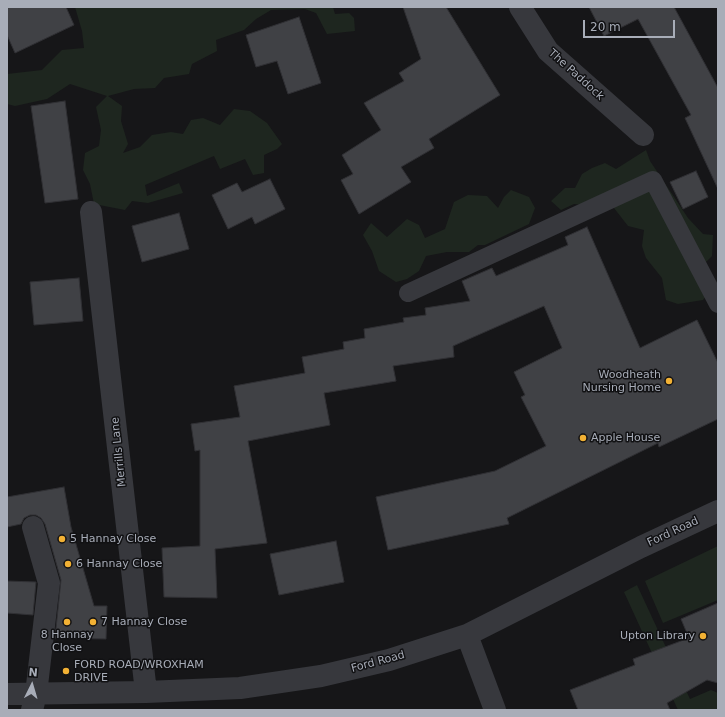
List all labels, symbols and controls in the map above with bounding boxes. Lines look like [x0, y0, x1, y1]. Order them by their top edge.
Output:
scale bar [585, 12, 677, 38]
text: 20 m [590, 20, 621, 34]
street label: The Paddock [546, 47, 606, 103]
place label: Woodheath Nursing Home [583, 368, 661, 394]
marker: Woodheath Nursing Home [664, 376, 674, 386]
street label: Merrills Lane [109, 416, 129, 488]
place label: Apple House [591, 431, 660, 445]
marker: Apple House [578, 433, 588, 443]
street label: Ford Road [645, 514, 701, 550]
place label: 5 Hannay Close [70, 532, 156, 546]
marker: 5 Hannay Close [57, 534, 67, 544]
place label: 6 Hannay Close [76, 557, 162, 571]
marker: 6 Hannay Close [63, 559, 73, 569]
place label: 7 Hannay Close [101, 615, 187, 629]
marker: 8 Hannay Close [62, 617, 72, 627]
marker: 7 Hannay Close [88, 617, 98, 627]
place label: 8 Hannay Close [41, 628, 93, 654]
place label: Upton Library [620, 629, 695, 643]
marker: Upton Library [698, 631, 708, 641]
street label: Ford Road [350, 648, 406, 676]
place label: FORD ROAD/WROXHAM DRIVE [74, 658, 204, 684]
north arrow [12, 665, 52, 705]
text: N [28, 666, 38, 679]
marker: FORD ROAD/WROXHAM DRIVE [61, 666, 71, 676]

